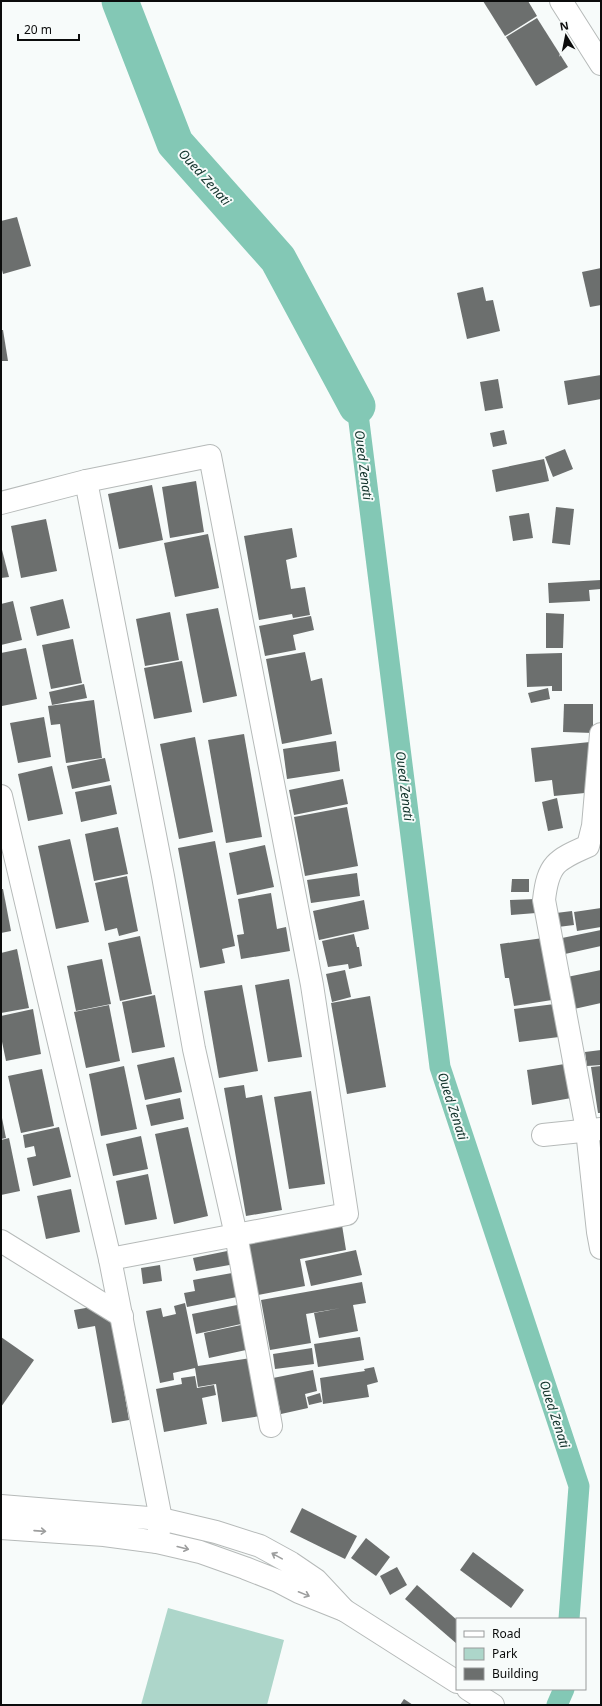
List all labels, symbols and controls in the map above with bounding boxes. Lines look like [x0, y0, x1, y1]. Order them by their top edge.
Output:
scale bar [18, 16, 79, 42]
north arrow [546, 16, 586, 56]
text: N [558, 17, 570, 34]
text: 20 m [24, 21, 52, 38]
water label: Oued Zenati [175, 145, 236, 210]
water label: Oued Zenati [351, 429, 377, 502]
water label: Oued Zenati [392, 750, 418, 823]
water label: Oued Zenati [434, 1070, 473, 1143]
water label: Oued Zenati [536, 1378, 575, 1451]
one-way arrow [33, 1527, 46, 1534]
one-way arrow [176, 1545, 189, 1553]
one-way arrow [271, 1551, 283, 1559]
one-way arrow [297, 1591, 309, 1598]
legend [456, 1618, 586, 1690]
text: Road [492, 1625, 521, 1642]
text: Park [492, 1645, 518, 1662]
text: Building [492, 1665, 539, 1682]

